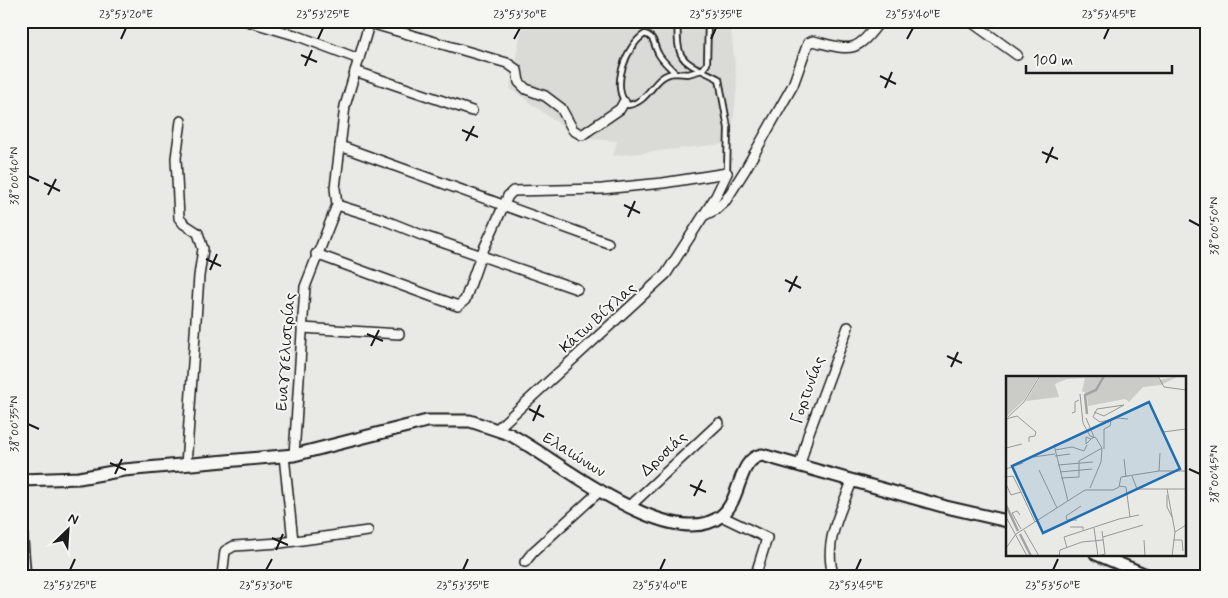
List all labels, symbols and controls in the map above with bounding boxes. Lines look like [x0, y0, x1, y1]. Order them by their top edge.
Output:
text: 23°53'20"E [99, 7, 153, 23]
text: 23°53'25"E [296, 7, 350, 23]
text: 23°53'30"E [493, 7, 547, 23]
text: 23°53'35"E [689, 7, 743, 23]
text: 23°53'40"E [885, 7, 941, 23]
text: 23°53'45"E [1082, 7, 1136, 23]
scale bar [1026, 42, 1172, 74]
text: 100 m [1033, 51, 1073, 71]
text: 38°00'40"N [7, 147, 23, 205]
text: 38°00'50"N [1207, 197, 1223, 255]
street label: Κάτω Βίγλας [555, 278, 641, 358]
street label: Ευαγγελιστρίας [271, 292, 301, 412]
street label: Γορτυνίας [786, 353, 830, 427]
inset map [1006, 376, 1186, 556]
text: 38°00'35"N [7, 396, 23, 452]
street label: Ελαιώνων [539, 427, 609, 483]
street label: Δροσιάς [636, 427, 692, 481]
text: 38°00'45"N [1207, 445, 1223, 503]
north arrow [42, 506, 92, 556]
text: N [65, 509, 81, 529]
text: 23°53'25"E [43, 578, 97, 594]
text: 23°53'30"E [239, 578, 293, 594]
text: 23°53'35"E [436, 578, 490, 594]
text: 23°53'40"E [632, 578, 688, 594]
text: 23°53'45"E [829, 578, 883, 594]
text: 23°53'50"E [1025, 578, 1081, 594]

